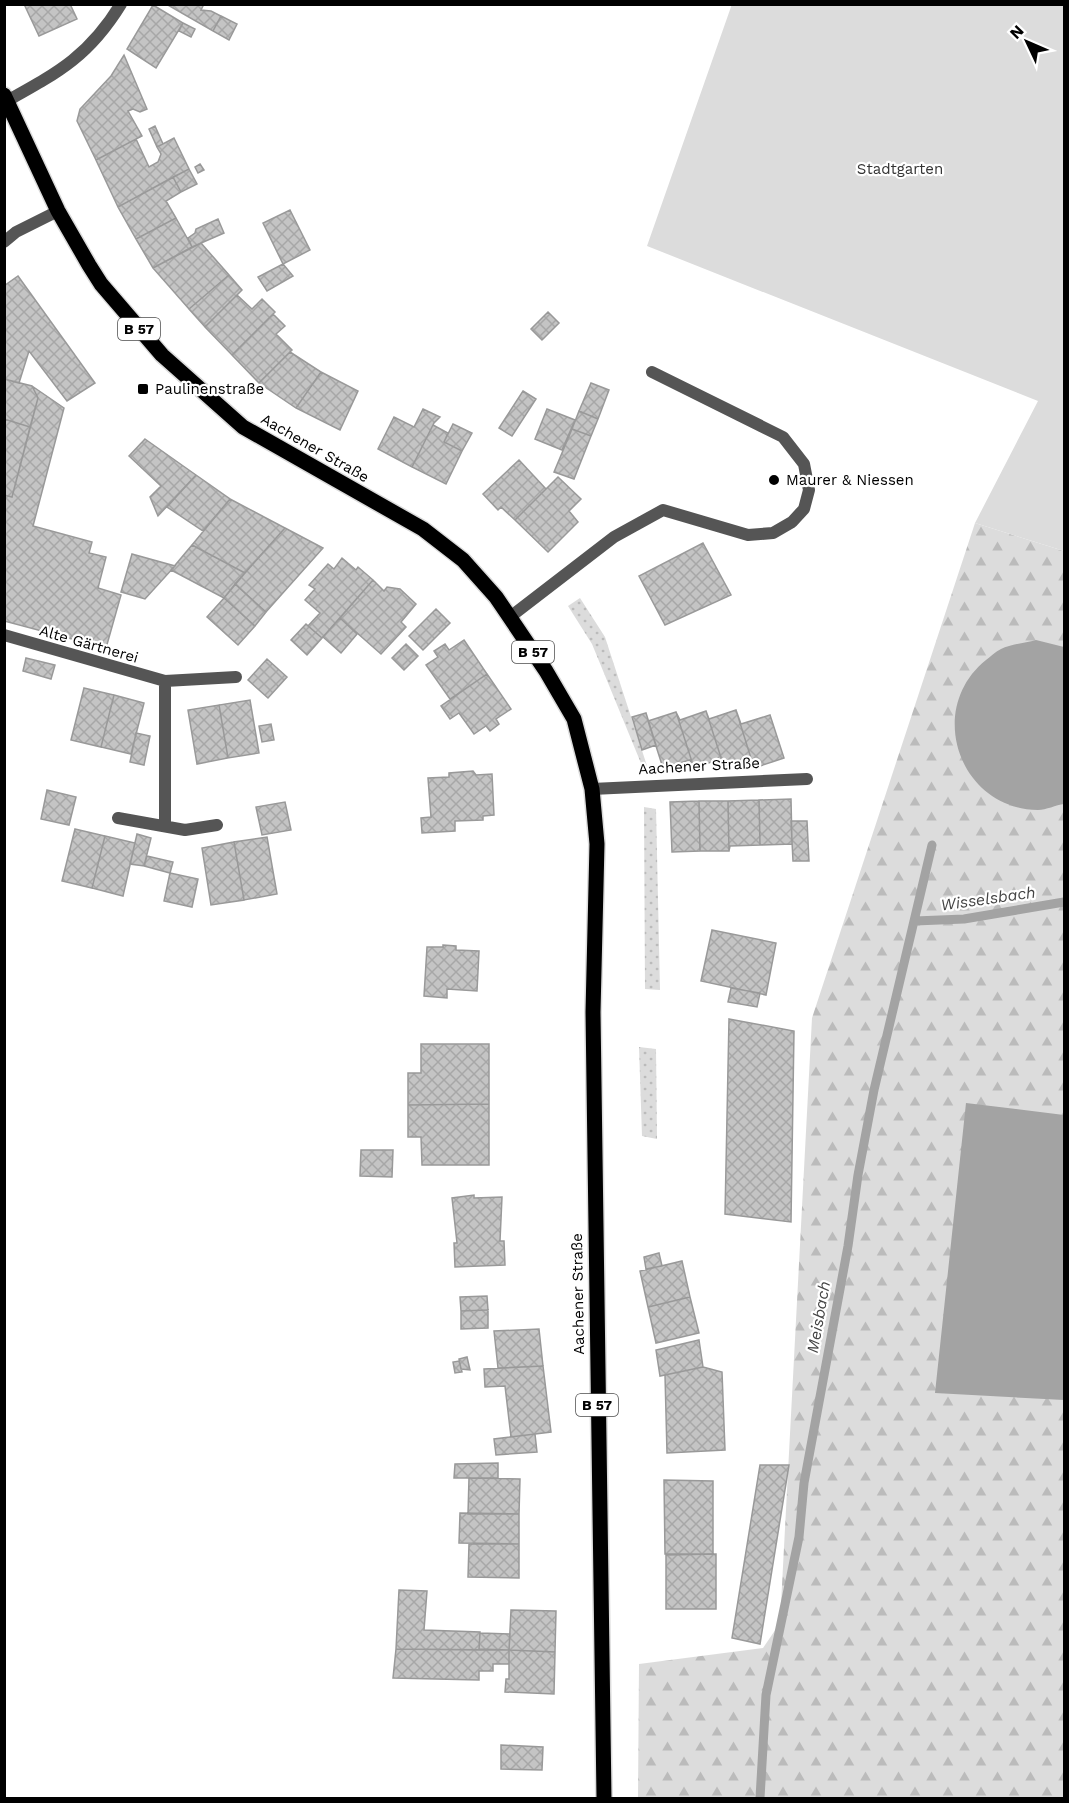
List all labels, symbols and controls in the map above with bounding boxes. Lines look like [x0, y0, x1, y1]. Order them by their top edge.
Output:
north arrow [997, 12, 1057, 72]
text: N [1006, 21, 1028, 43]
park label: Stadtgarten [857, 160, 943, 178]
road number: B 57 [118, 318, 160, 340]
place label: Paulinenstraße [155, 380, 264, 398]
marker: Paulinenstraße [136, 382, 150, 396]
street label: Aachener Straße [258, 410, 372, 486]
place label: Maurer & Niessen [786, 471, 914, 489]
marker: Maurer & Niessen [767, 473, 781, 487]
street label: Alte Gärtnerei [37, 621, 141, 667]
road number: B 57 [512, 641, 554, 663]
street label: Aachener Straße [638, 754, 760, 778]
water label: Wisselsbach [939, 882, 1037, 915]
street label: Aachener Straße [568, 1233, 588, 1355]
water label: Meisbach [803, 1280, 834, 1355]
road number: B 57 [576, 1394, 618, 1416]

